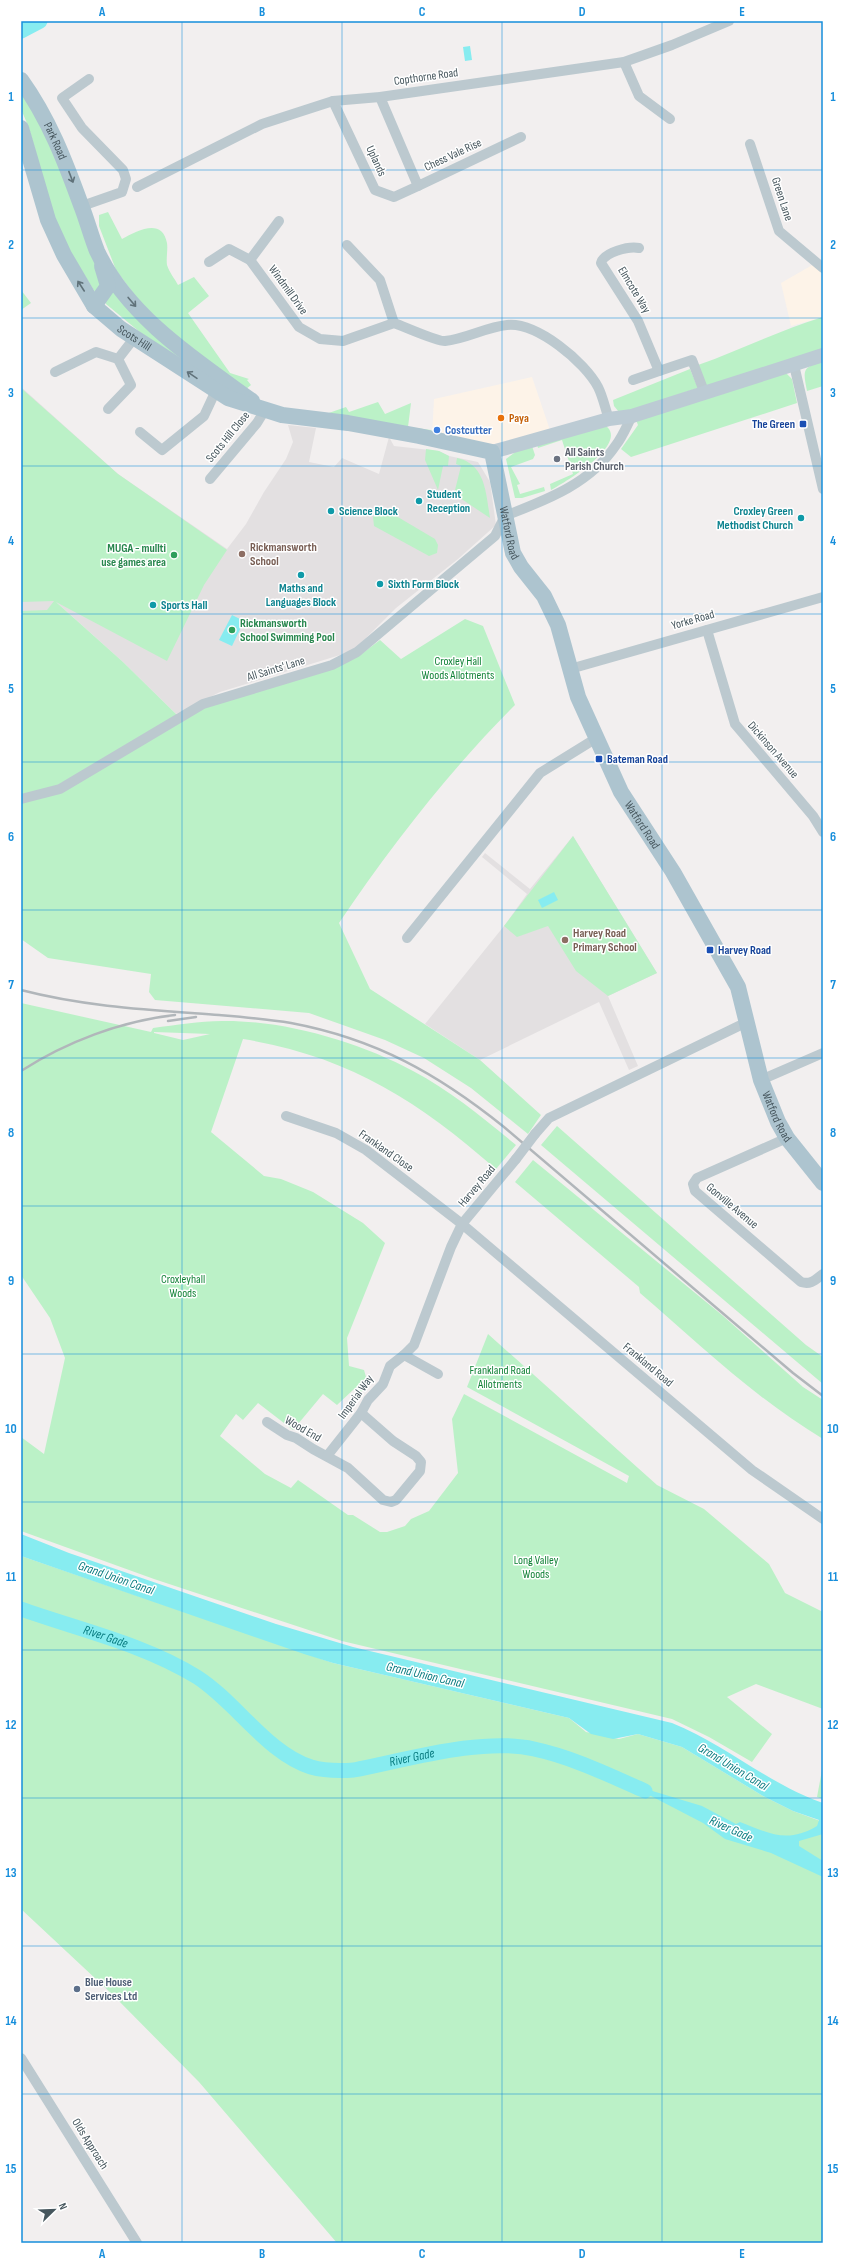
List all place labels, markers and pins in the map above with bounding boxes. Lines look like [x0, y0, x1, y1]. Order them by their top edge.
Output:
place label: Paya [509, 411, 529, 426]
marker: Paya [496, 413, 506, 423]
place label: The Green [752, 417, 795, 432]
marker: The Green [798, 419, 808, 429]
place label: Costcutter [445, 423, 492, 438]
marker: Costcutter [432, 425, 442, 435]
place label: All Saints Parish Church [564, 445, 624, 474]
marker: All Saints Parish Church [552, 454, 562, 464]
place label: Student Reception [427, 487, 470, 516]
marker: Student Reception [414, 496, 424, 506]
place label: Science Block [339, 504, 398, 519]
place label: Croxley Green Methodist Church [717, 504, 793, 533]
marker: Science Block [326, 506, 336, 516]
marker: Croxley Green Methodist Church [796, 513, 806, 523]
place label: Rickmansworth School [250, 540, 317, 569]
place label: MUGA - mullti use games area [101, 541, 166, 570]
marker: Rickmansworth School [237, 549, 247, 559]
marker: MUGA - mullti use games area [169, 550, 179, 560]
marker: Maths and Languages Block [296, 570, 306, 580]
place label: Sixth Form Block [388, 577, 459, 592]
marker: Sixth Form Block [375, 579, 385, 589]
place label: Maths and Languages Block [266, 581, 336, 610]
place label: Sports Hall [161, 598, 207, 613]
marker: Sports Hall [148, 600, 158, 610]
place label: Rickmansworth School Swimming Pool [240, 616, 335, 645]
marker: Rickmansworth School Swimming Pool [227, 625, 237, 635]
place label: Bateman Road [607, 752, 668, 767]
marker: Bateman Road [594, 754, 604, 764]
place label: Harvey Road Primary School [573, 926, 637, 955]
marker: Harvey Road Primary School [560, 935, 570, 945]
place label: Harvey Road [718, 943, 771, 958]
marker: Harvey Road [705, 945, 715, 955]
place label: Blue House Services Ltd [85, 1975, 137, 2004]
marker: Blue House Services Ltd [72, 1984, 82, 1994]

